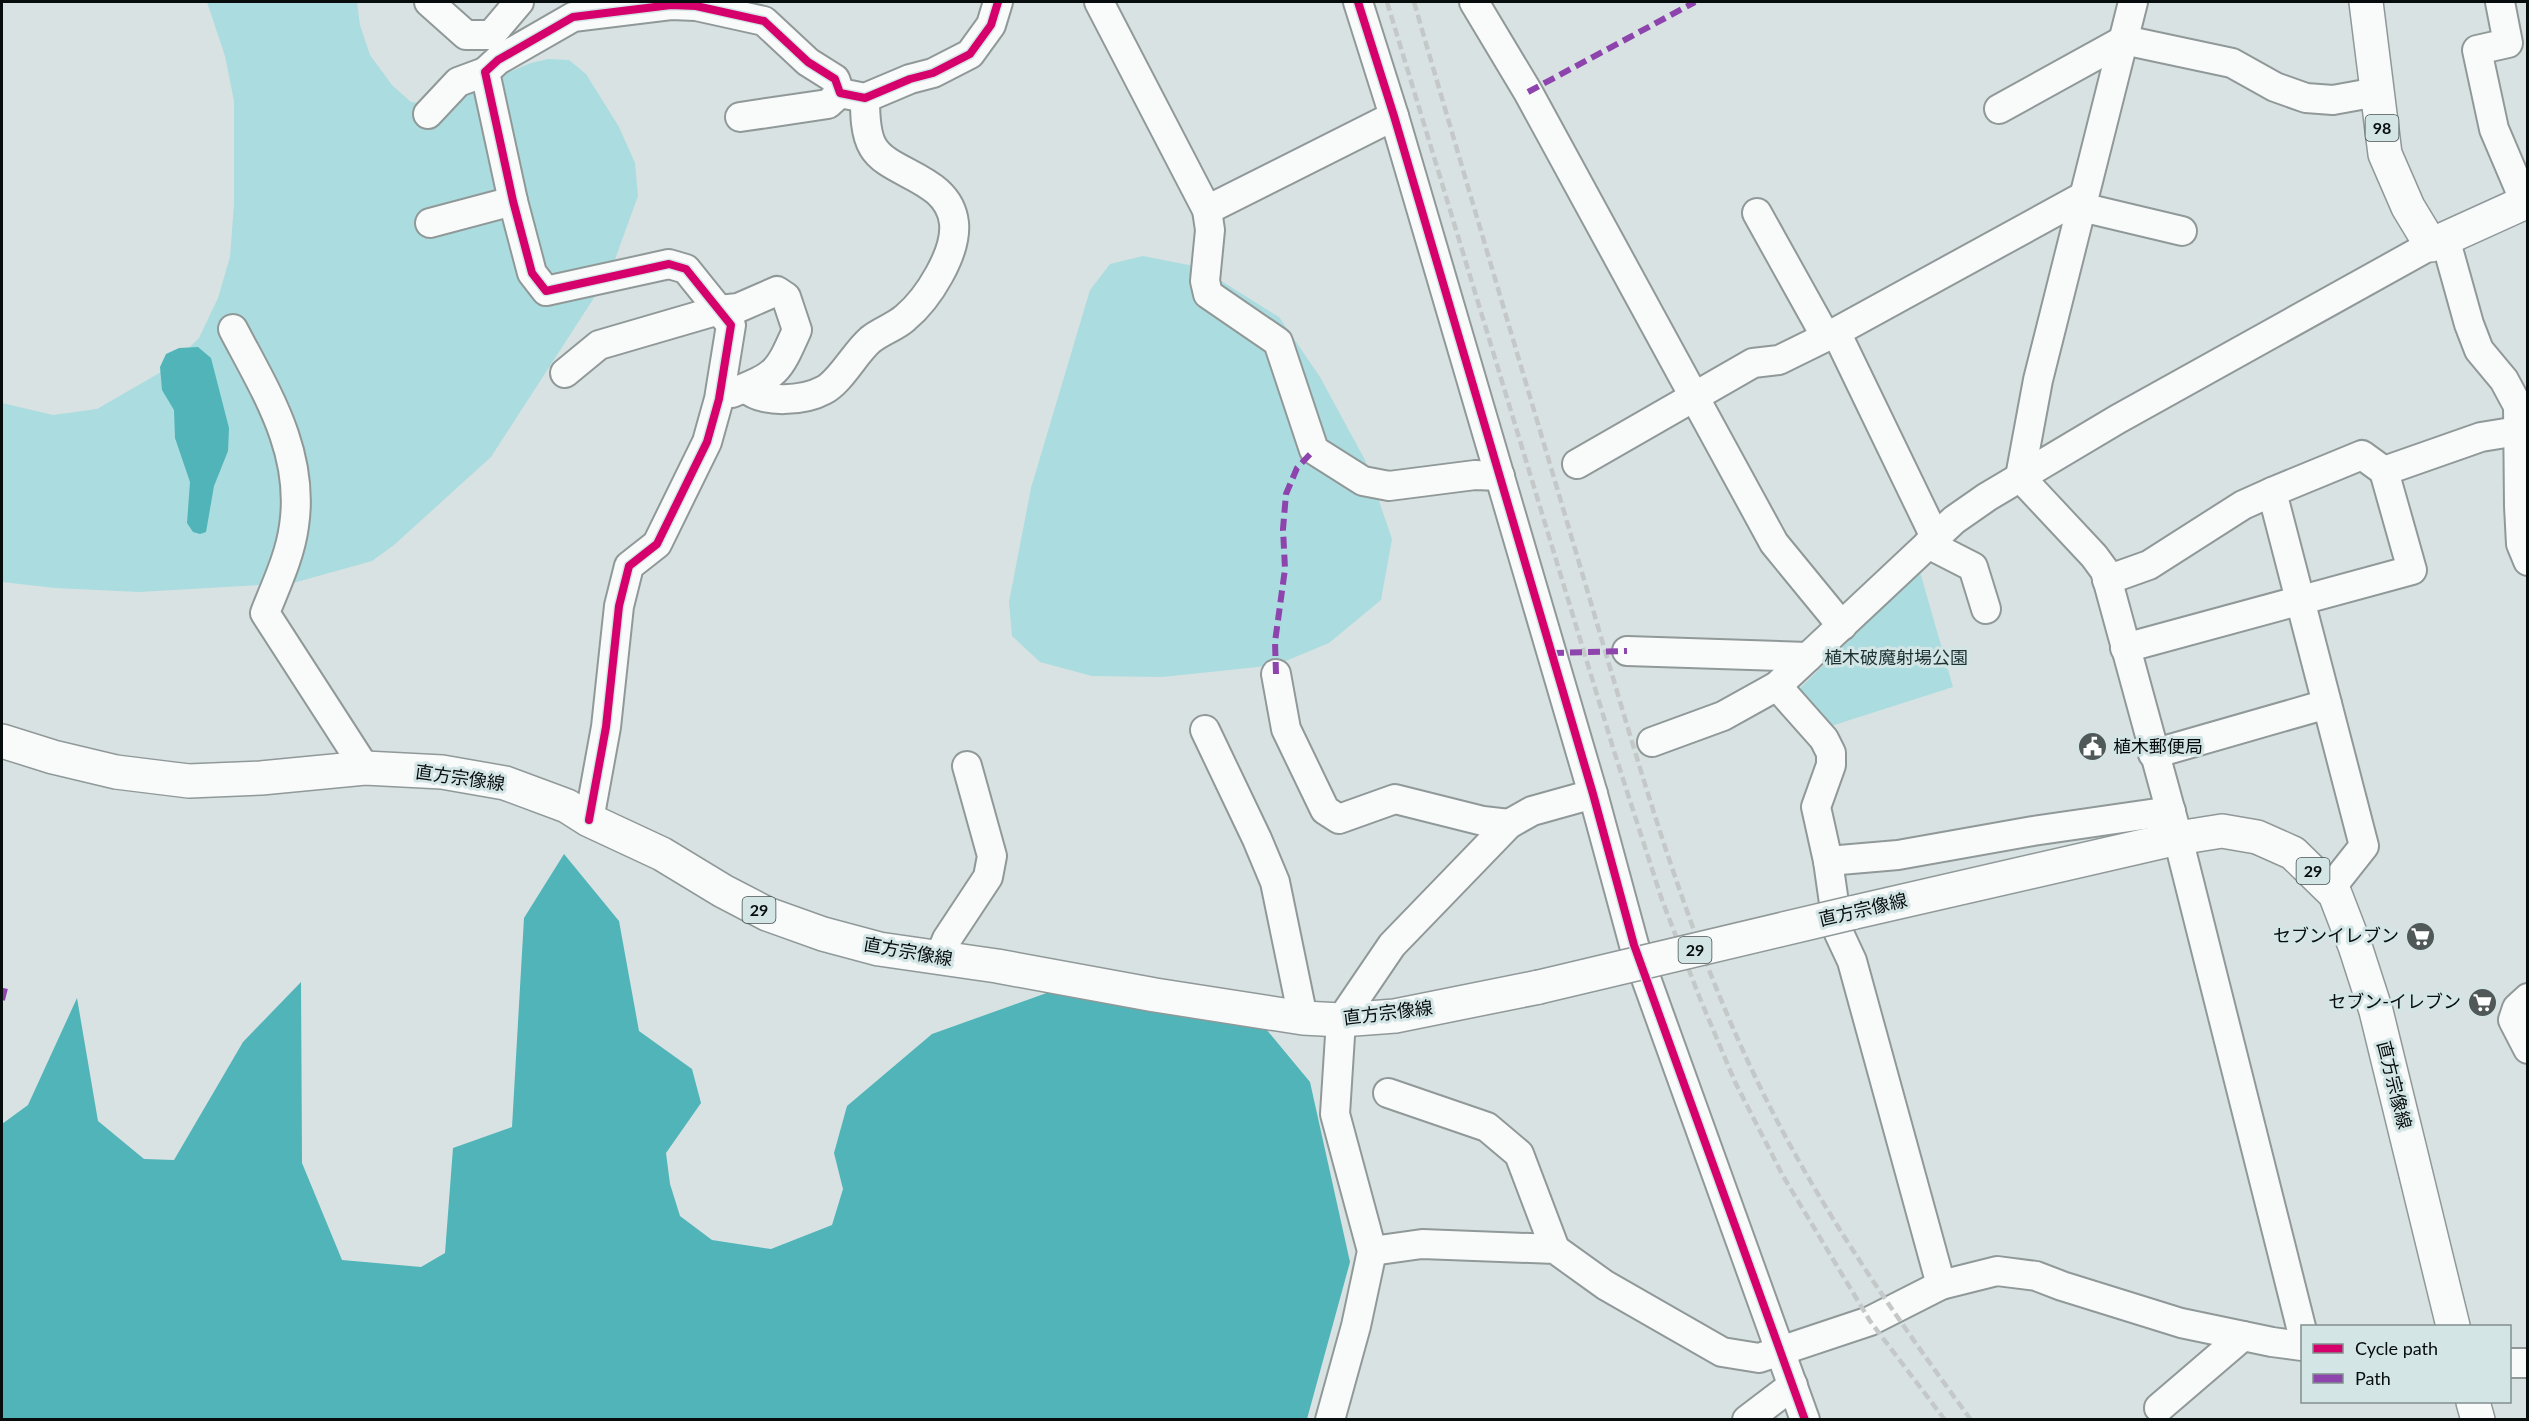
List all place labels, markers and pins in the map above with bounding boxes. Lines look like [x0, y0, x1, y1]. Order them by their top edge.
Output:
public building icon: 植木郵便局 [2076, 731, 2108, 763]
place label: 植木郵便局 [2113, 735, 2203, 757]
supermarket icon: セブンイレブン [2404, 920, 2436, 952]
place label: セブンイレブン [2273, 924, 2399, 946]
supermarket icon: セブン-イレブン [2466, 986, 2498, 1018]
place label: セブン-イレブン [2328, 990, 2461, 1012]

